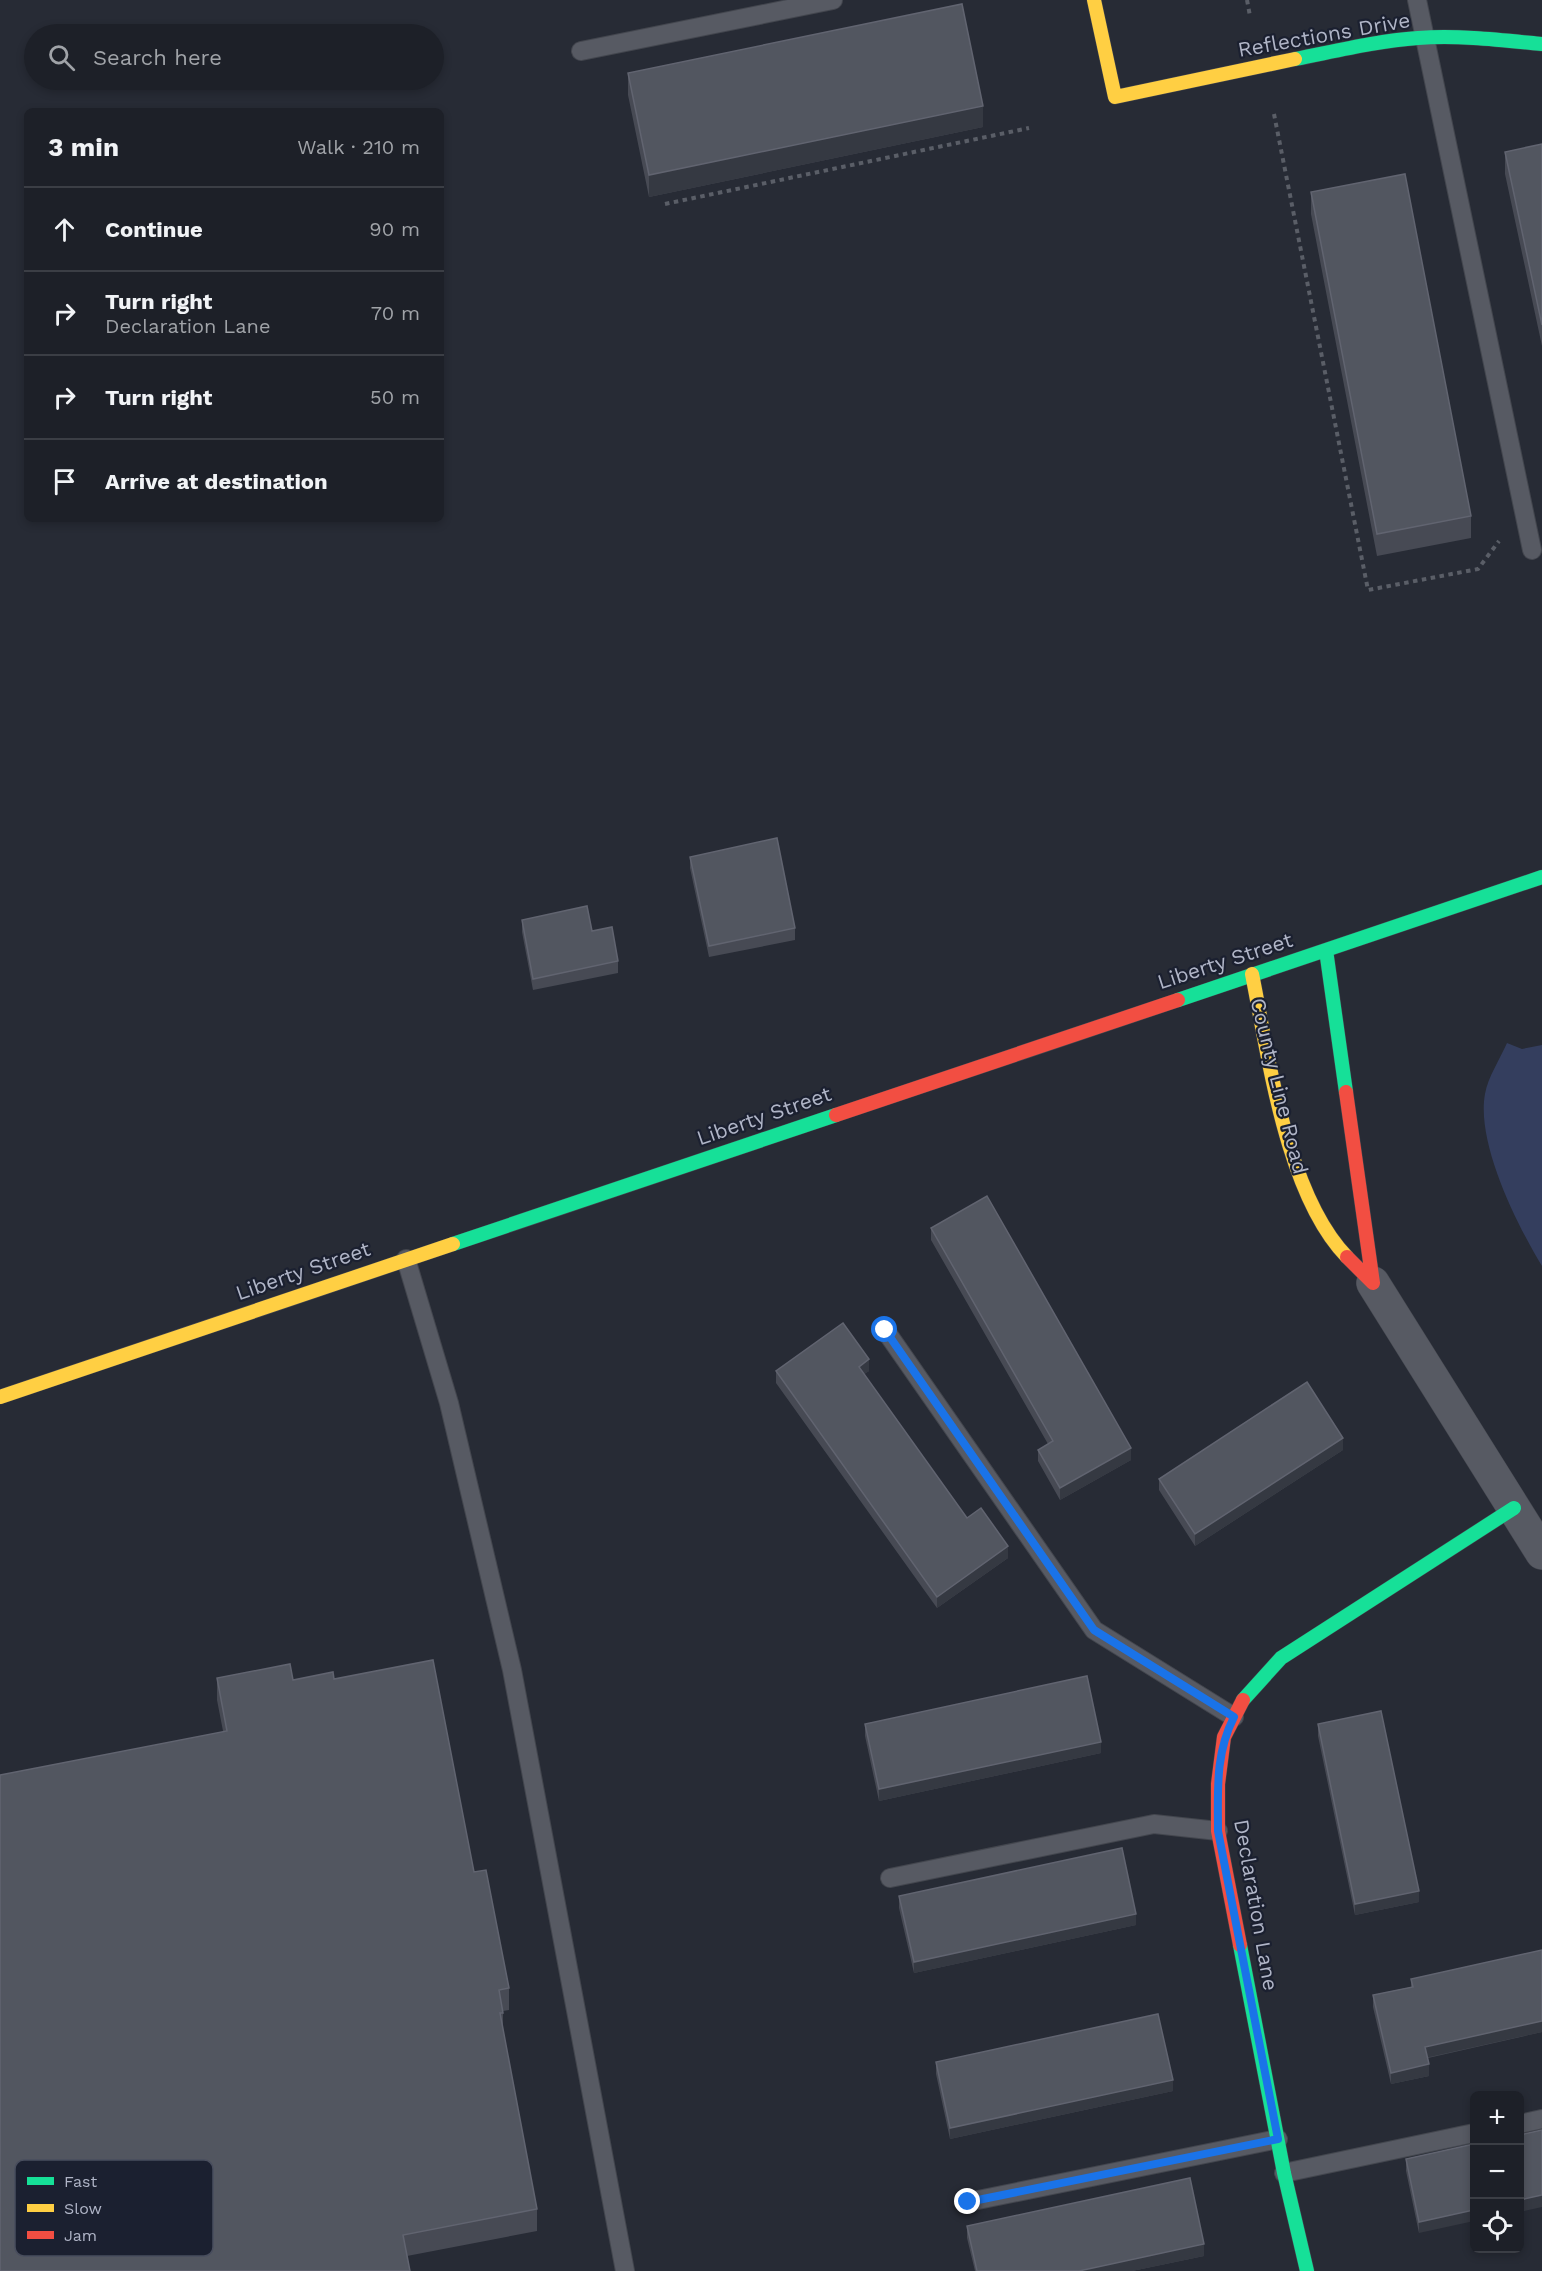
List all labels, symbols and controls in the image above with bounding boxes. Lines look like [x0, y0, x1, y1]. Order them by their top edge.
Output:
street label: Reflections Drive [1236, 7, 1412, 62]
search box [24, 24, 444, 90]
icon: search [45, 41, 78, 74]
text: Search here [93, 45, 222, 70]
text: 3 min [48, 132, 119, 162]
text: Walk · 210 m [297, 135, 420, 159]
icon: ahead [48, 213, 81, 246]
text: Continue [105, 217, 203, 242]
text: 90 m [369, 217, 420, 241]
text: Turn right [105, 289, 212, 314]
icon: right [48, 297, 81, 330]
text: 70 m [371, 301, 420, 325]
text: Declaration Lane [105, 314, 271, 338]
icon: right [48, 381, 81, 414]
text: Turn right [105, 385, 212, 410]
text: 50 m [370, 385, 420, 409]
icon: arrive [48, 465, 81, 498]
text: Arrive at destination [105, 469, 328, 494]
street label: Liberty Street [1154, 927, 1296, 994]
street label: County Line Road [1245, 995, 1313, 1177]
street label: Liberty Street [693, 1081, 835, 1150]
street label: Liberty Street [232, 1236, 374, 1305]
route start [871, 1316, 897, 1342]
street label: Declaration Lane [1229, 1817, 1284, 1993]
map controls [1470, 2091, 1524, 2253]
button: + [1470, 2091, 1524, 2145]
button: − [1470, 2145, 1524, 2199]
legend [15, 2160, 213, 2256]
text: Fast [64, 2172, 97, 2191]
route end [954, 2188, 980, 2214]
text: Slow [64, 2199, 102, 2218]
button: locate [1470, 2199, 1524, 2253]
text: Jam [64, 2226, 97, 2245]

